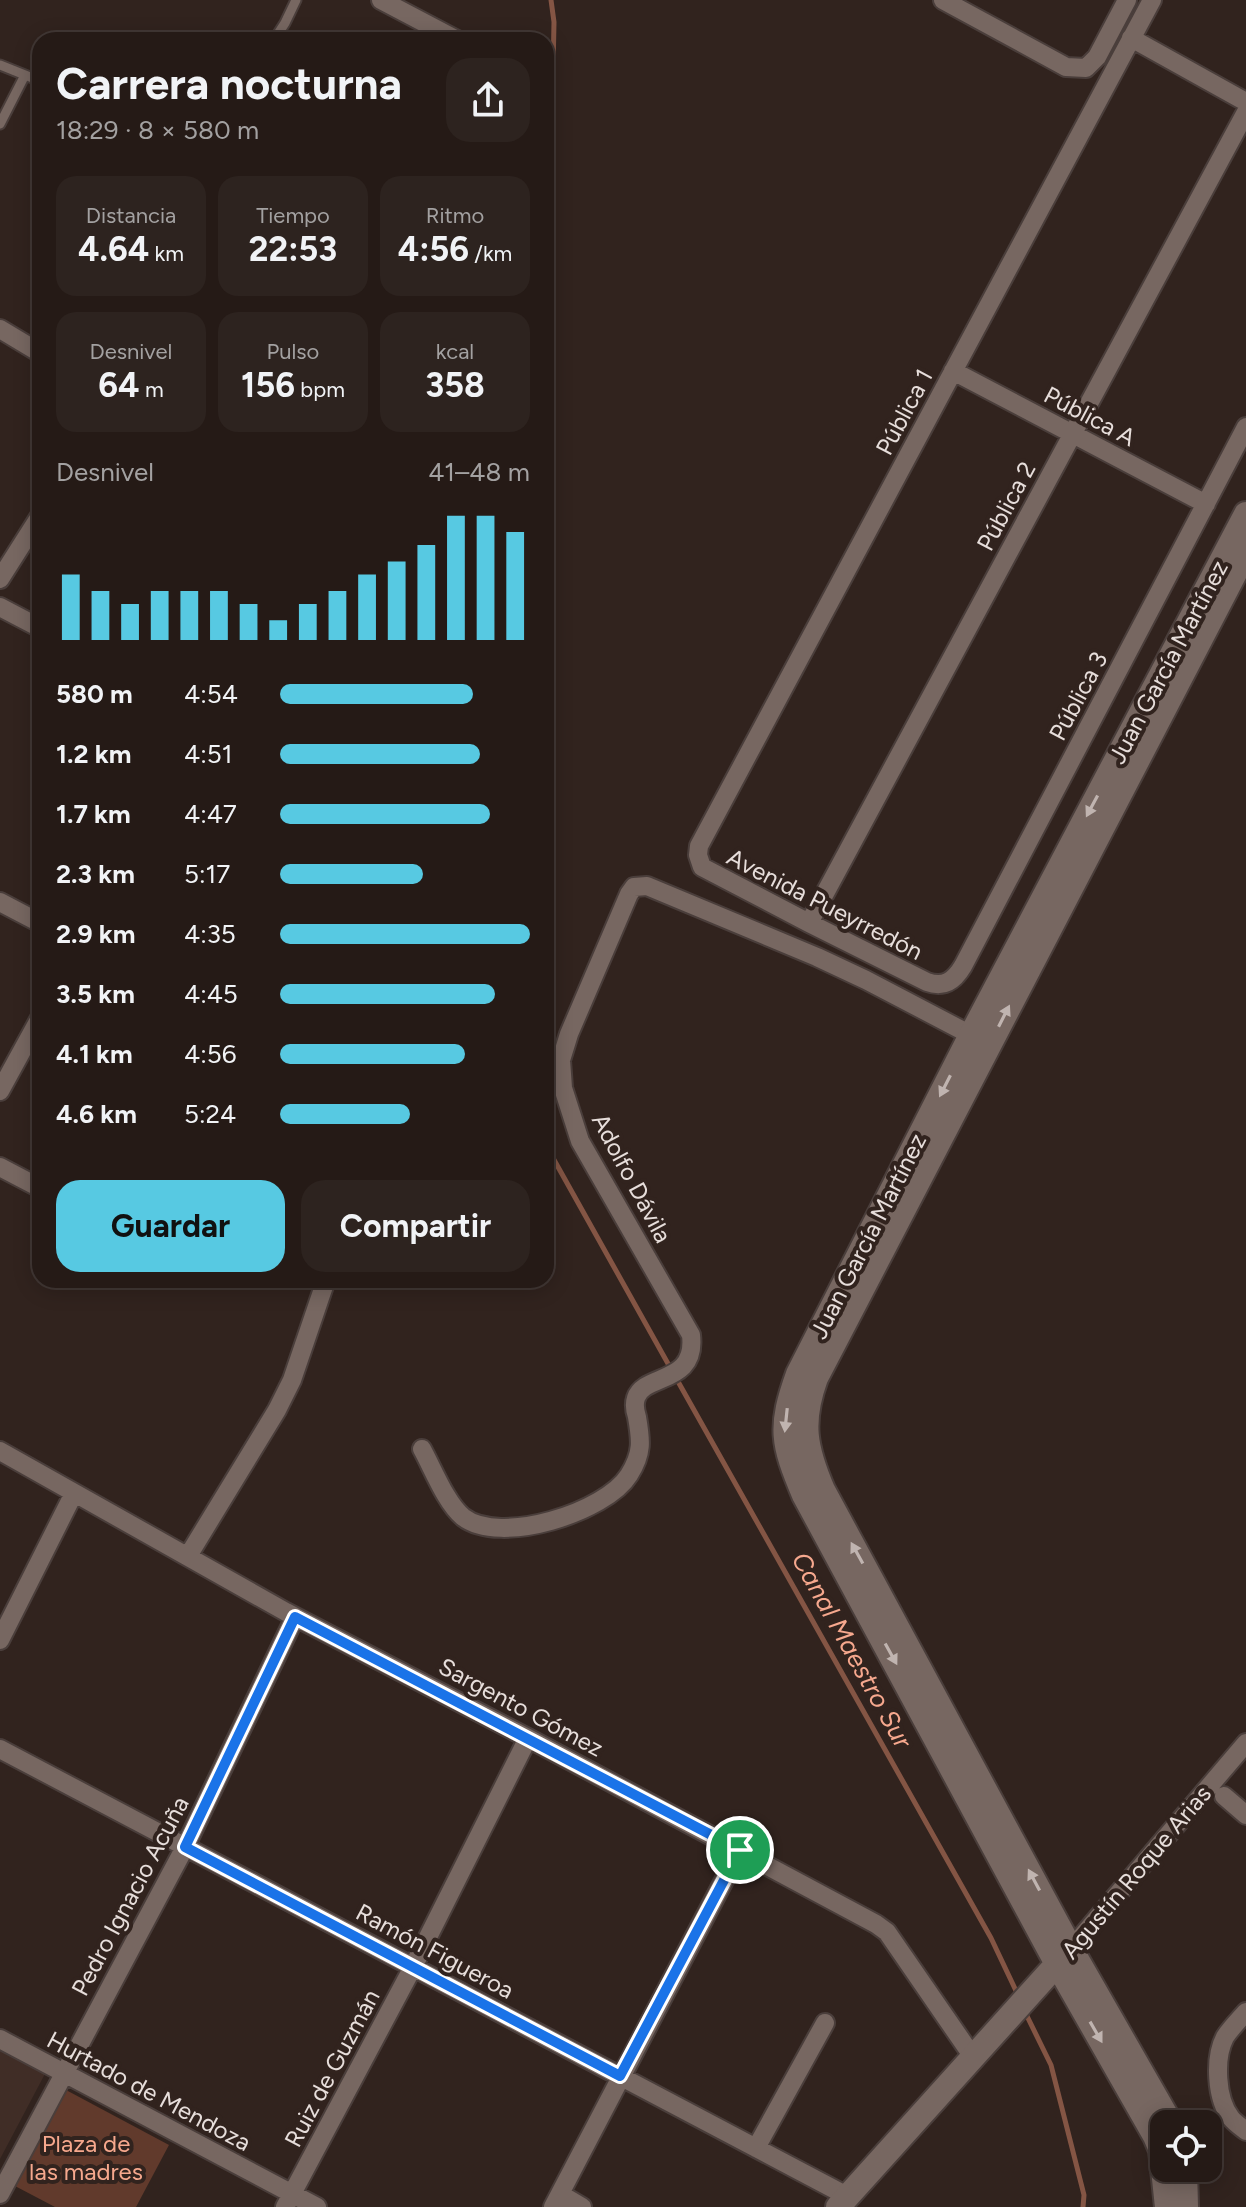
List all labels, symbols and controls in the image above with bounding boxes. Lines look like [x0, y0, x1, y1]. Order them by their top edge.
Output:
text: Carrera nocturna [56, 57, 402, 110]
button: share [446, 58, 530, 142]
text: 18:29 · 8 × 580 m [56, 114, 259, 146]
text: Distancia [86, 202, 176, 229]
text: Tiempo [256, 202, 330, 229]
text: Ritmo [426, 202, 484, 229]
text: 4.64 [78, 229, 149, 270]
text: 22:53 [249, 229, 337, 270]
text: 4:56 [398, 229, 469, 270]
text: km [149, 240, 184, 267]
text: /km [469, 240, 512, 267]
text: Desnivel [90, 338, 172, 365]
text: Pulso [267, 338, 319, 365]
text: kcal [436, 338, 474, 365]
street label: Pública 1 [869, 364, 939, 460]
text: 64 [98, 365, 140, 406]
text: 156 [241, 365, 295, 406]
text: 358 [425, 365, 485, 406]
text: m [140, 376, 164, 403]
text: bpm [295, 376, 345, 403]
street label: Pública A [1039, 380, 1141, 453]
text: Desnivel [56, 456, 154, 488]
text: 41–48 m [428, 456, 530, 488]
street label: Pública 2 [971, 457, 1041, 555]
street label: Juan García Martínez [1102, 555, 1234, 769]
street label: Pública 3 [1043, 647, 1113, 745]
text: 580 m [56, 678, 133, 710]
text: 4:54 [184, 678, 238, 710]
text: 1.2 km [56, 738, 131, 770]
text: 4:51 [184, 738, 232, 770]
one-way arrow [1085, 795, 1099, 817]
text: 1.7 km [56, 798, 131, 830]
text: 4:47 [184, 798, 237, 830]
street label: Avenida Pueyrredón [722, 842, 928, 966]
text: 2.3 km [56, 858, 135, 890]
text: 5:17 [184, 858, 230, 890]
text: 2.9 km [56, 918, 135, 950]
text: 4:35 [184, 918, 236, 950]
text: 3.5 km [56, 978, 135, 1010]
text: 4:45 [184, 978, 238, 1010]
one-way arrow [997, 1005, 1011, 1027]
text: 4.1 km [56, 1038, 133, 1070]
text: 4:56 [184, 1038, 236, 1070]
one-way arrow [938, 1074, 951, 1097]
text: 4.6 km [56, 1098, 137, 1130]
text: 5:24 [184, 1098, 236, 1130]
street label: Adolfo Dávila [586, 1108, 678, 1248]
street label: Juan García Martínez [804, 1129, 932, 1343]
button: Guardar [56, 1180, 285, 1272]
button: Compartir [301, 1180, 530, 1272]
one-way arrow [779, 1408, 792, 1433]
one-way arrow [850, 1541, 864, 1564]
water label: Canal Maestro Sur [785, 1546, 920, 1755]
one-way arrow [885, 1643, 898, 1666]
street label: Sargento Gómez [434, 1651, 608, 1763]
street label: Agustín Roque Arias [1055, 1779, 1217, 1965]
street label: Pedro Ignacio Acuña [65, 1791, 195, 2001]
pin [706, 1816, 774, 1884]
icon: arrive [718, 1828, 762, 1872]
one-way arrow [1027, 1869, 1041, 1891]
street label: Ramón Figueroa [351, 1897, 519, 2005]
street label: Ruiz de Guzmán [278, 1984, 386, 2152]
one-way arrow [1089, 2021, 1103, 2043]
street label: Hurtado de Mendoza [42, 2025, 256, 2157]
map controls [1150, 2110, 1222, 2182]
button: locate [1150, 2110, 1222, 2182]
park label: Plaza de las madres [29, 2129, 143, 2186]

